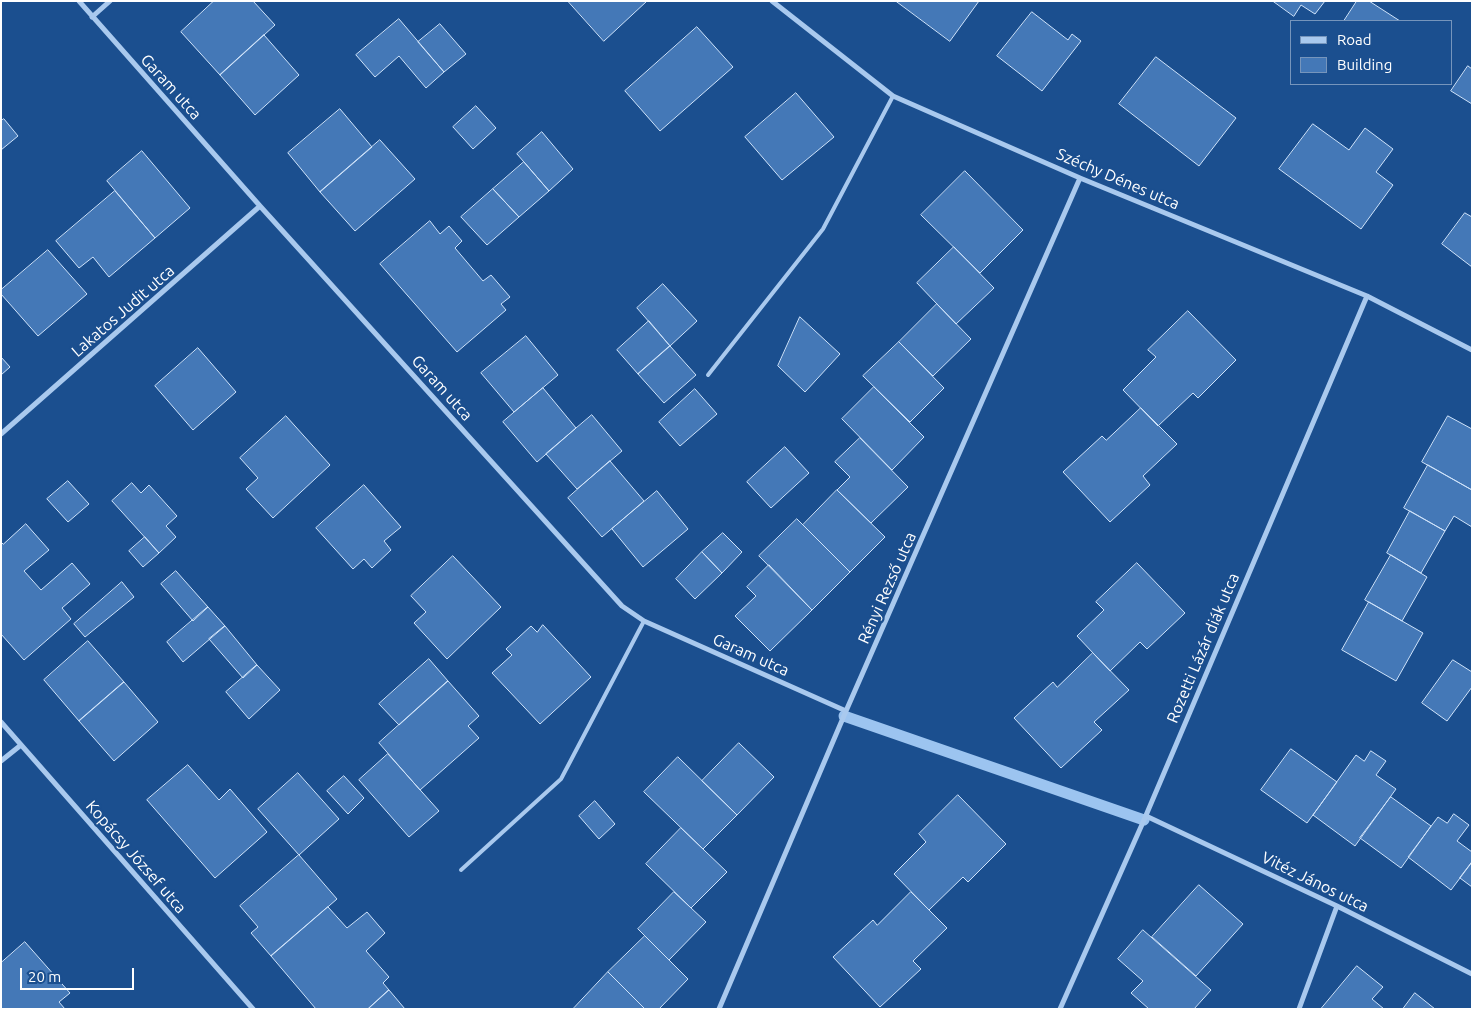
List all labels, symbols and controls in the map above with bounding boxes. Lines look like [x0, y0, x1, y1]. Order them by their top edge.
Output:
legend [1290, 20, 1453, 85]
text: Road [1337, 31, 1372, 48]
street label: Garam utca [137, 50, 205, 124]
text: Building [1337, 56, 1392, 73]
street label: Széchy Dénes utca [1054, 144, 1182, 214]
street label: Lakatos Judit utca [68, 261, 178, 361]
street label: Garam utca [408, 351, 476, 425]
street label: Rényi Rezső utca [854, 529, 920, 647]
street label: Rozetti Lázár diák utca [1163, 570, 1243, 726]
street label: Garam utca [710, 630, 792, 680]
street label: Kopácsy József utca [82, 797, 190, 917]
street label: Vitéz János utca [1258, 848, 1372, 916]
scale bar [22, 958, 136, 990]
text: 20 m [28, 968, 61, 985]

